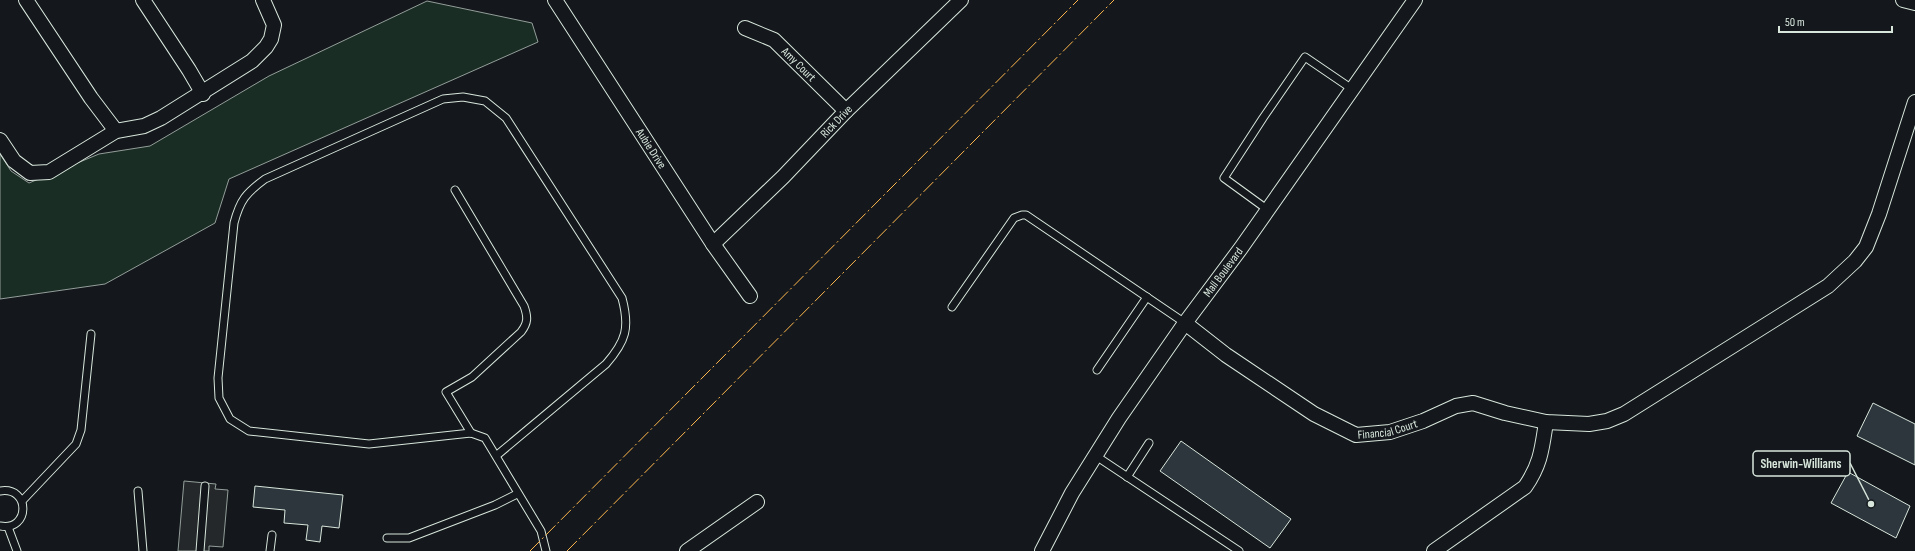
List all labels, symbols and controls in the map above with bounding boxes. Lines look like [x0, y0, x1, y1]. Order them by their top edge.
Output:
scale bar [1779, 8, 1892, 34]
text: 50 m [1785, 15, 1805, 30]
street label: Amy Court [777, 44, 819, 85]
street label: Rick Drive [817, 102, 856, 141]
street label: Aubie Drive [632, 125, 669, 172]
street label: Mall Boulevard [1200, 245, 1247, 300]
street label: Financial Court [1357, 416, 1420, 443]
callout: Sherwin-Williams [1753, 451, 1850, 476]
text: Sherwin-Williams [1760, 456, 1842, 472]

